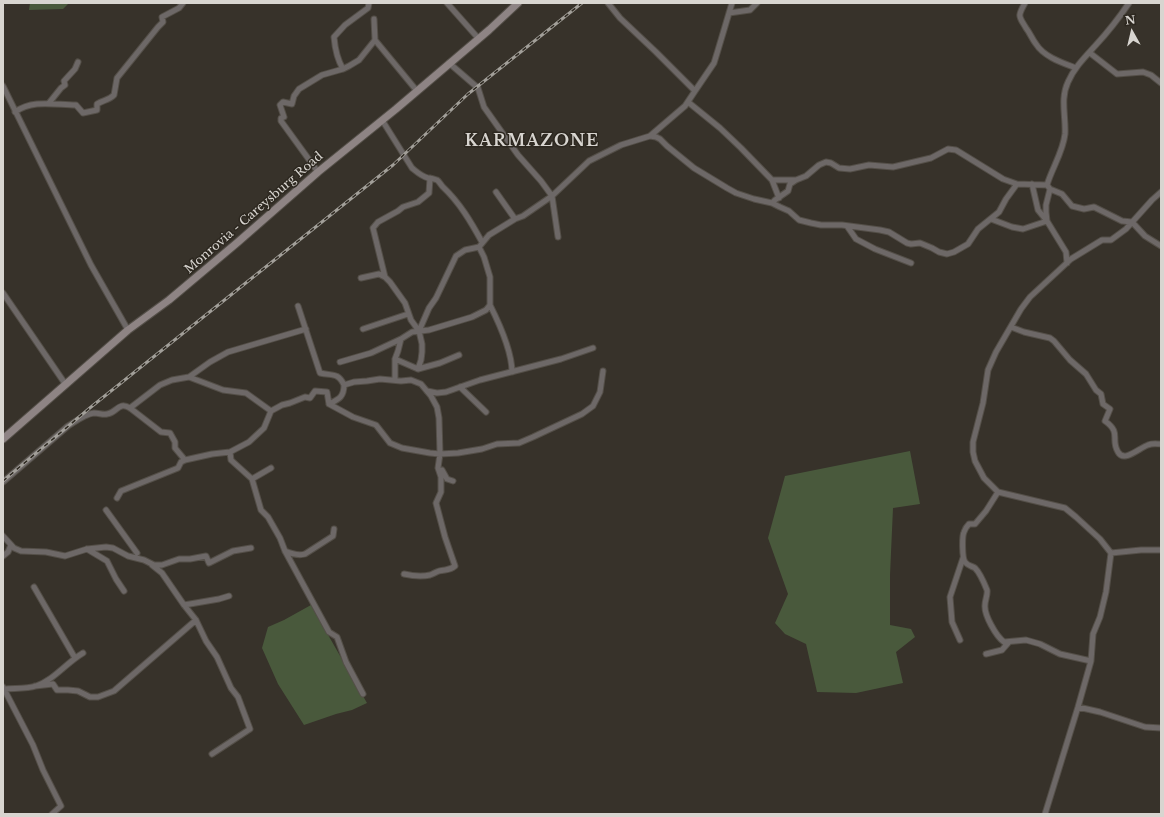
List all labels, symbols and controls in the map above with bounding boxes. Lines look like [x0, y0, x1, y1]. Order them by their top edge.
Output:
north arrow [1112, 12, 1152, 52]
text: N [1124, 12, 1136, 28]
district label: KARMAZONE [465, 131, 599, 151]
street label: Monrovia - Careysburg Road [182, 149, 326, 277]

